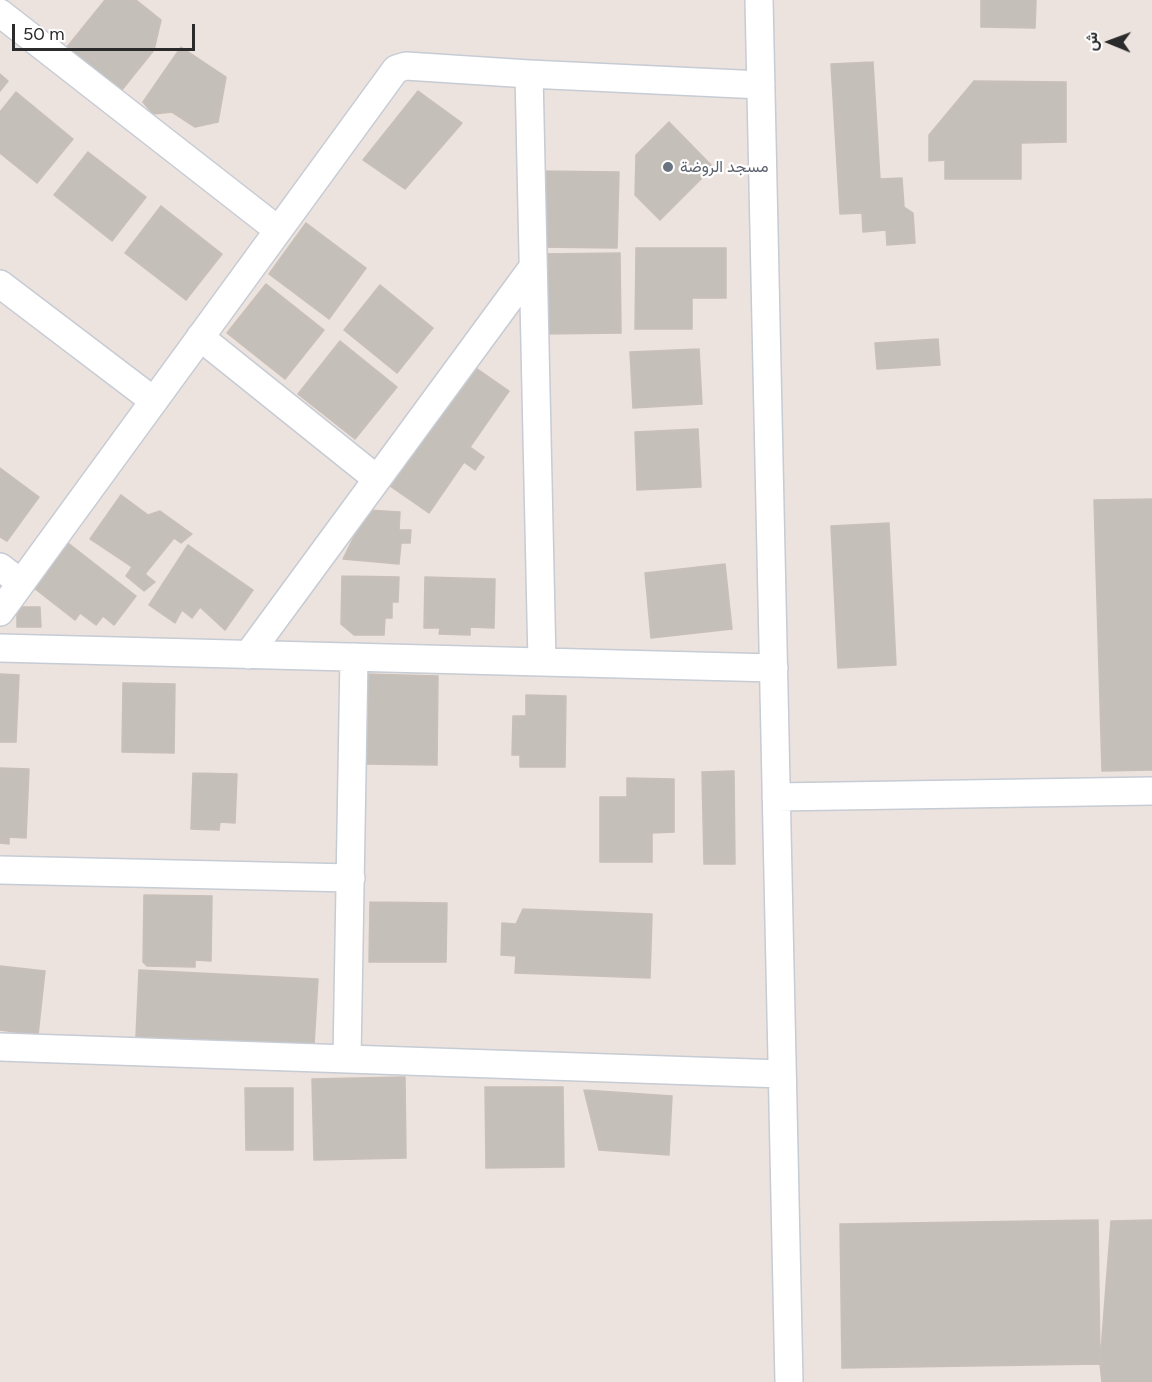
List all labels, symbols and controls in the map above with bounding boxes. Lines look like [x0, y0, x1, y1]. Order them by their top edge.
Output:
scale bar [15, 12, 198, 50]
north arrow [1080, 12, 1140, 72]
text: 50 m [23, 23, 65, 45]
text: ش [1082, 32, 1101, 51]
place label: مسجد الروضة [680, 157, 768, 177]
marker: مسجد الروضة [661, 160, 675, 174]

